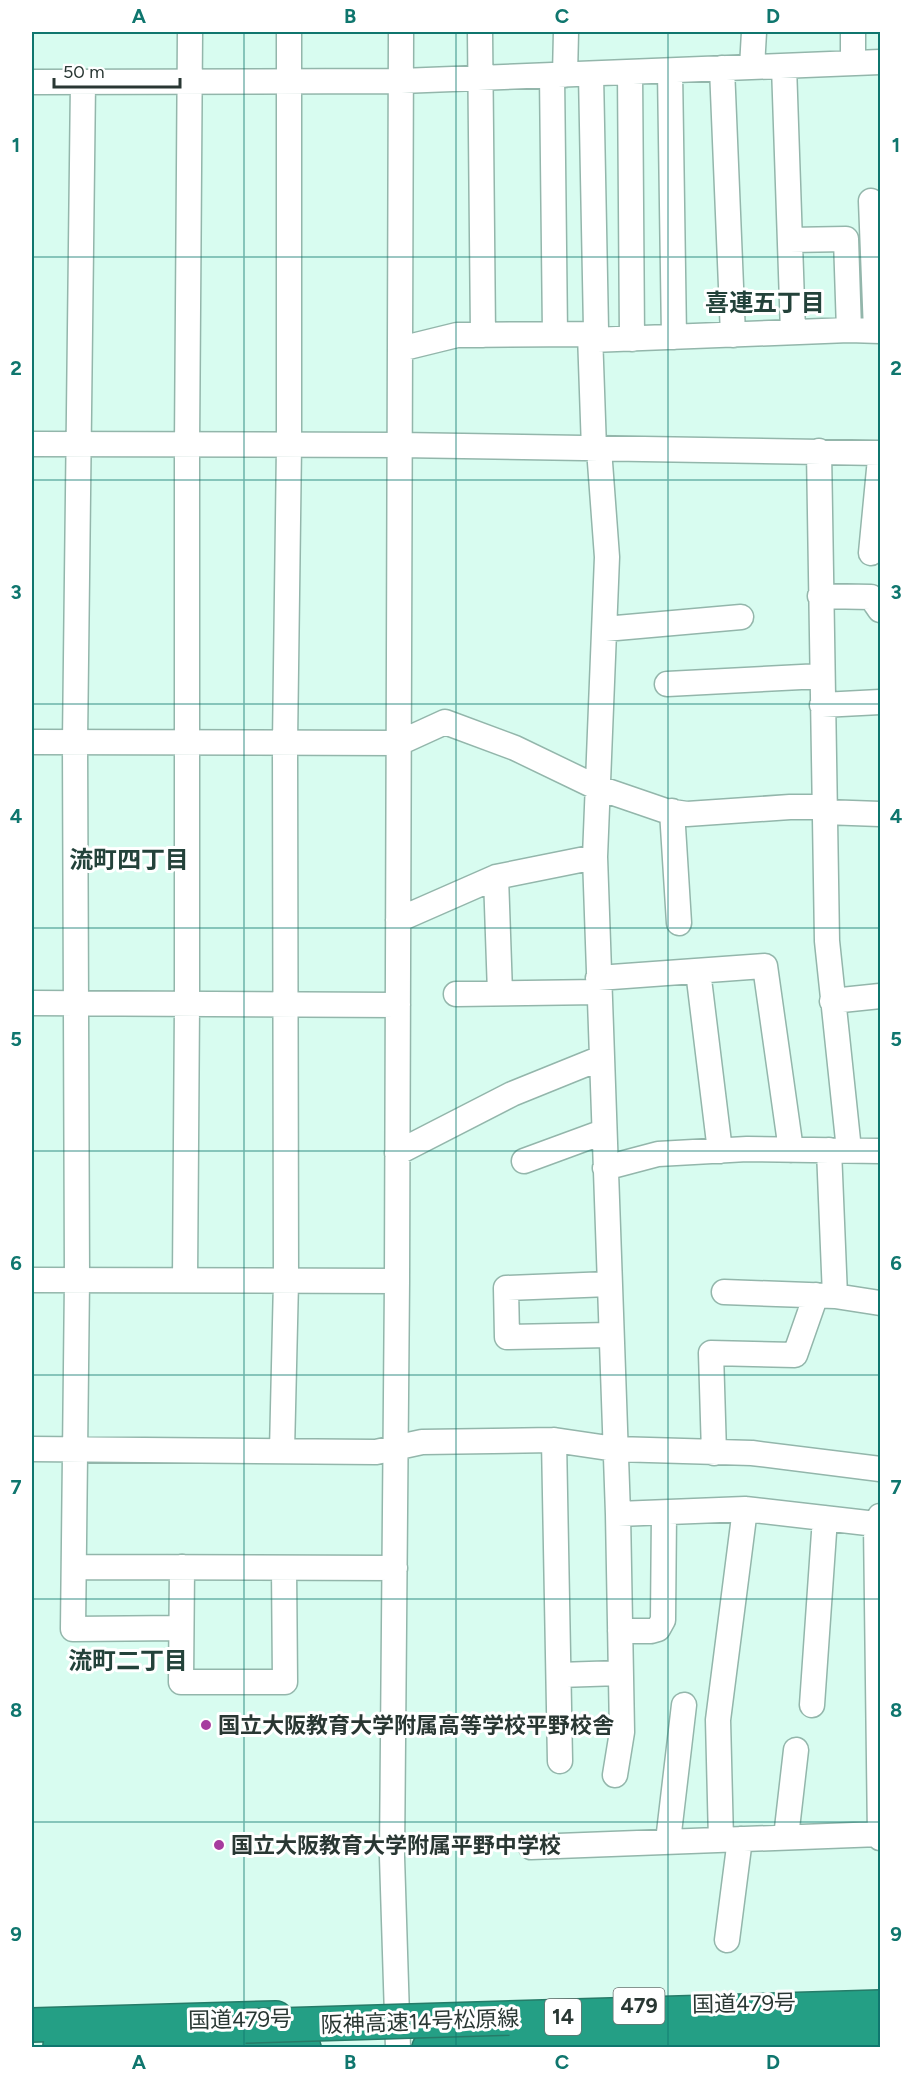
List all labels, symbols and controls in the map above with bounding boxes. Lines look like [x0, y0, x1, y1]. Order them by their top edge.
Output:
text: A [132, 4, 147, 28]
text: B [344, 4, 356, 28]
text: C [555, 4, 569, 28]
text: D [766, 4, 780, 28]
scale bar [54, 51, 180, 89]
text: 50 m [63, 61, 105, 83]
text: 1 [12, 133, 20, 157]
text: 1 [892, 133, 900, 157]
district label: 喜連五丁目 [705, 288, 825, 317]
text: 2 [10, 356, 22, 380]
text: 2 [890, 356, 902, 380]
text: 3 [10, 580, 22, 604]
text: 3 [890, 580, 902, 604]
text: 4 [10, 804, 23, 828]
text: 4 [890, 804, 903, 828]
district label: 流町四丁目 [69, 845, 189, 874]
text: 5 [10, 1027, 22, 1051]
text: 5 [890, 1027, 902, 1051]
text: 6 [10, 1251, 22, 1275]
text: 6 [890, 1251, 902, 1275]
text: 7 [10, 1475, 22, 1499]
text: 7 [890, 1475, 902, 1499]
district label: 流町二丁目 [68, 1646, 188, 1675]
text: 8 [10, 1698, 22, 1722]
text: 8 [890, 1698, 902, 1722]
place label: 国立大阪教育大学附属高等学校平野校舎 [218, 1712, 614, 1739]
marker: 国立大阪教育大学附属高等学校平野校舎 [199, 1718, 213, 1732]
place label: 国立大阪教育大学附属平野中学校 [231, 1832, 561, 1859]
marker: 国立大阪教育大学附属平野中学校 [212, 1838, 226, 1852]
text: 9 [10, 1922, 22, 1946]
text: 9 [890, 1922, 902, 1946]
road number: 479 [614, 1988, 664, 2024]
street label: 国道479号 [692, 1989, 796, 2018]
road number: 14 [545, 1999, 581, 2035]
street label: 国道479号 [188, 2005, 292, 2034]
street label: 阪神高速14号松原線 [320, 2005, 520, 2038]
text: A [132, 2050, 147, 2074]
text: B [344, 2050, 356, 2074]
text: C [555, 2050, 569, 2074]
text: D [766, 2050, 780, 2074]

